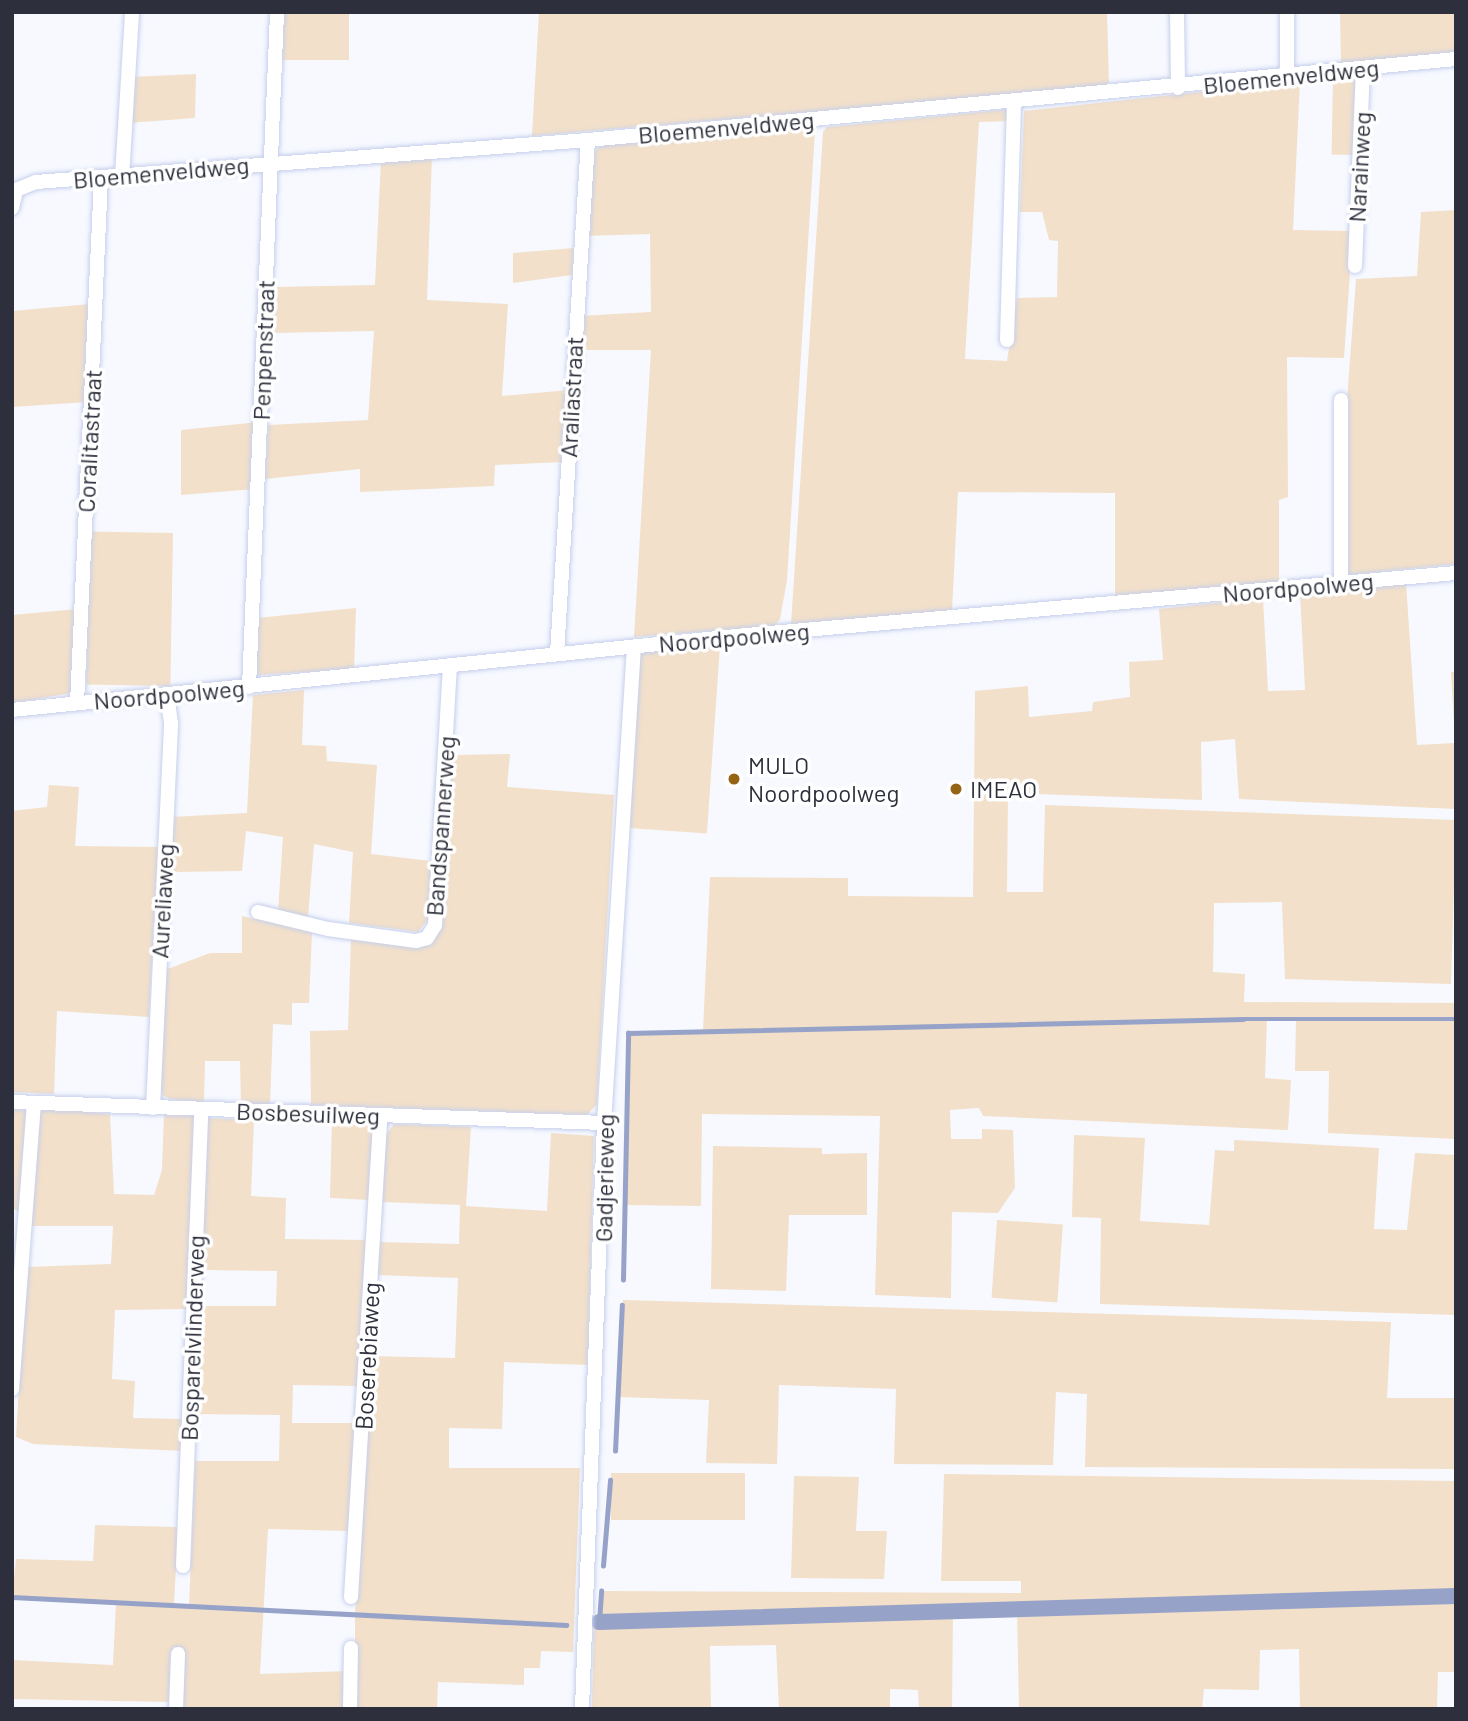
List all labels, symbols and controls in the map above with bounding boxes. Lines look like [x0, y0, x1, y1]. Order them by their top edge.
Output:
street label: Bloemenveldweg [1202, 52, 1380, 100]
street label: Bloemenveldweg [637, 105, 815, 149]
street label: Narainweg [1342, 111, 1376, 223]
street label: Bloemenveldweg [72, 150, 250, 194]
street label: Penpenstraat [246, 279, 280, 421]
street label: Araliastraat [553, 336, 589, 458]
street label: Coralitastraat [71, 369, 107, 513]
street label: Noordpoolweg [1221, 566, 1375, 608]
street label: Noordpoolweg [657, 616, 811, 658]
street label: Noordpoolweg [92, 673, 246, 715]
street label: Bandspannerweg [419, 735, 461, 917]
place label: MULO Noordpoolweg [748, 751, 899, 807]
marker: MULO Noordpoolweg [726, 771, 742, 787]
place label: IMEAO [970, 775, 1037, 803]
marker: IMEAO [948, 781, 964, 797]
street label: Aureliaweg [145, 843, 179, 959]
street label: Bosbesuilweg [236, 1096, 380, 1130]
street label: Gadjerieweg [588, 1114, 620, 1242]
street label: Bosparelvlinderweg [174, 1235, 210, 1441]
street label: Boserebiaweg [349, 1281, 385, 1431]

